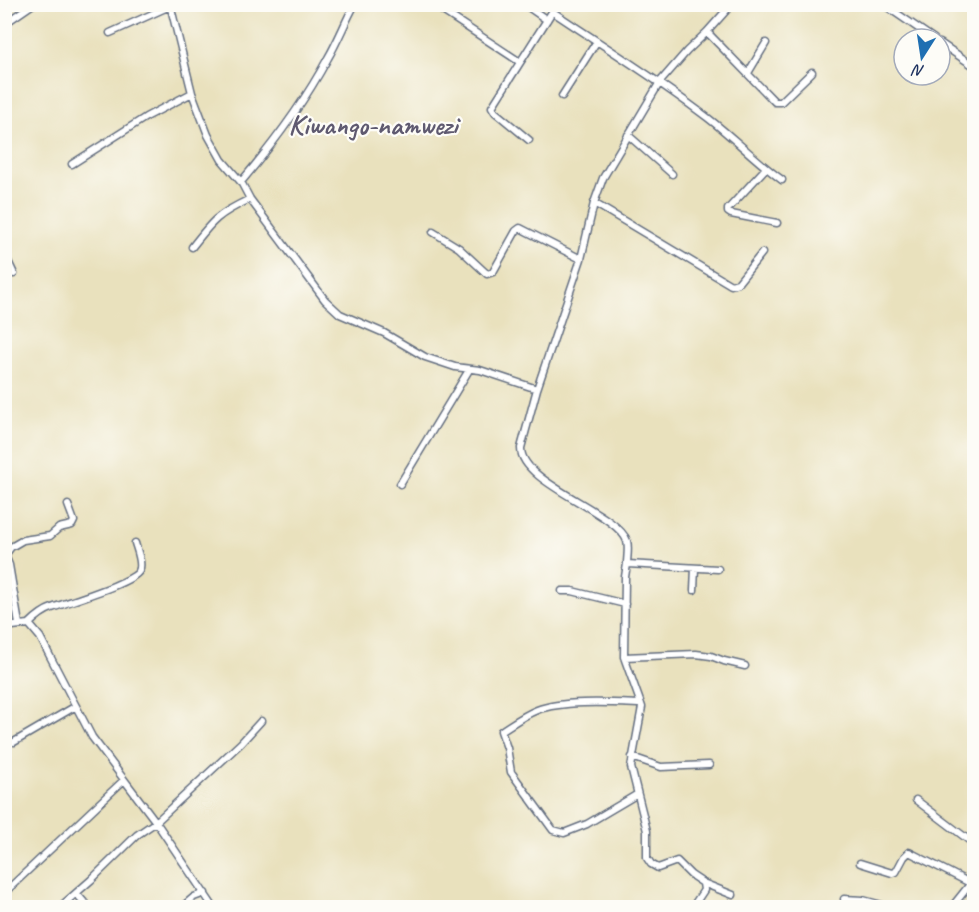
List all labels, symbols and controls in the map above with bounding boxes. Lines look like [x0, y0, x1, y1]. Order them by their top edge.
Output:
north arrow [892, 27, 952, 87]
text: N [909, 59, 926, 82]
district label: Kiwango-namwezi [289, 107, 461, 142]

